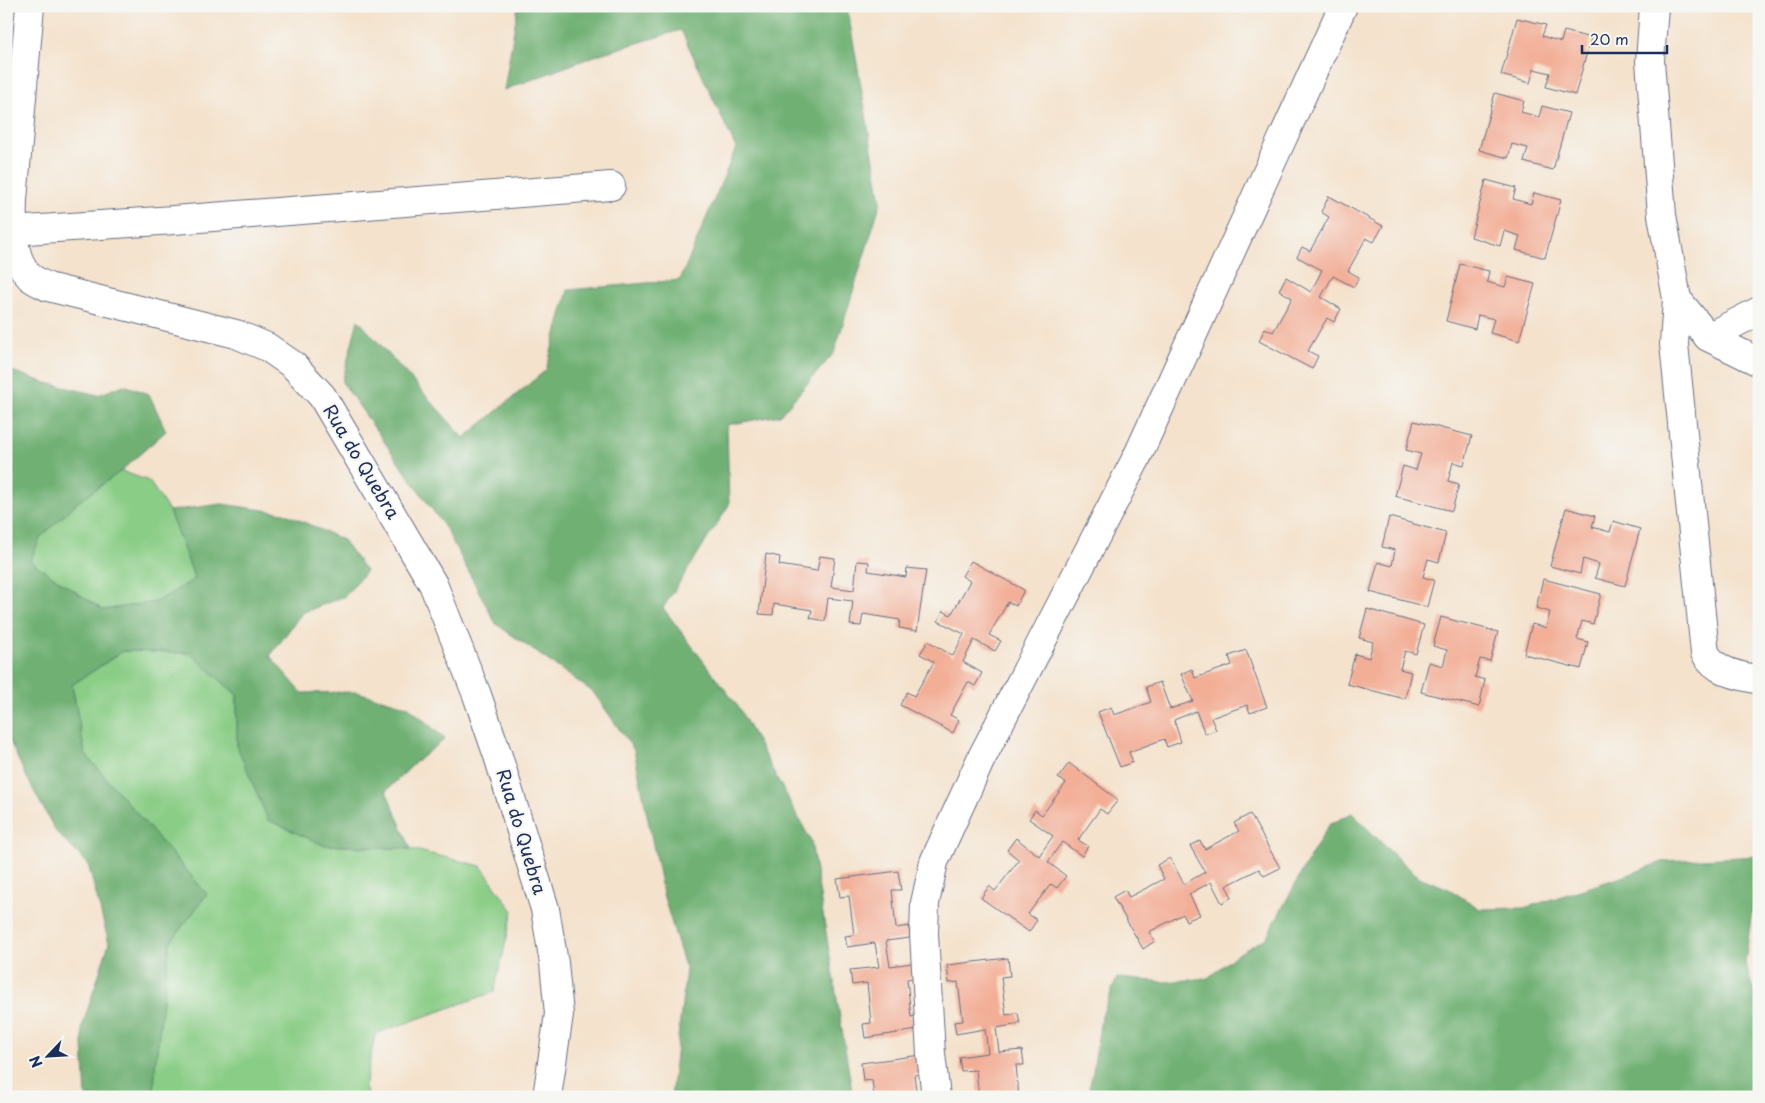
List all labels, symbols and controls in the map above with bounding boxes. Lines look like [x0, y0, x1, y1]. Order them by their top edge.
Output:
scale bar [1582, 22, 1668, 54]
text: 20 m [1590, 27, 1629, 50]
street label: Rua do Quebra [317, 399, 407, 524]
street label: Rua do Quebra [491, 765, 554, 898]
north arrow [22, 1030, 72, 1080]
text: N [24, 1052, 48, 1071]

